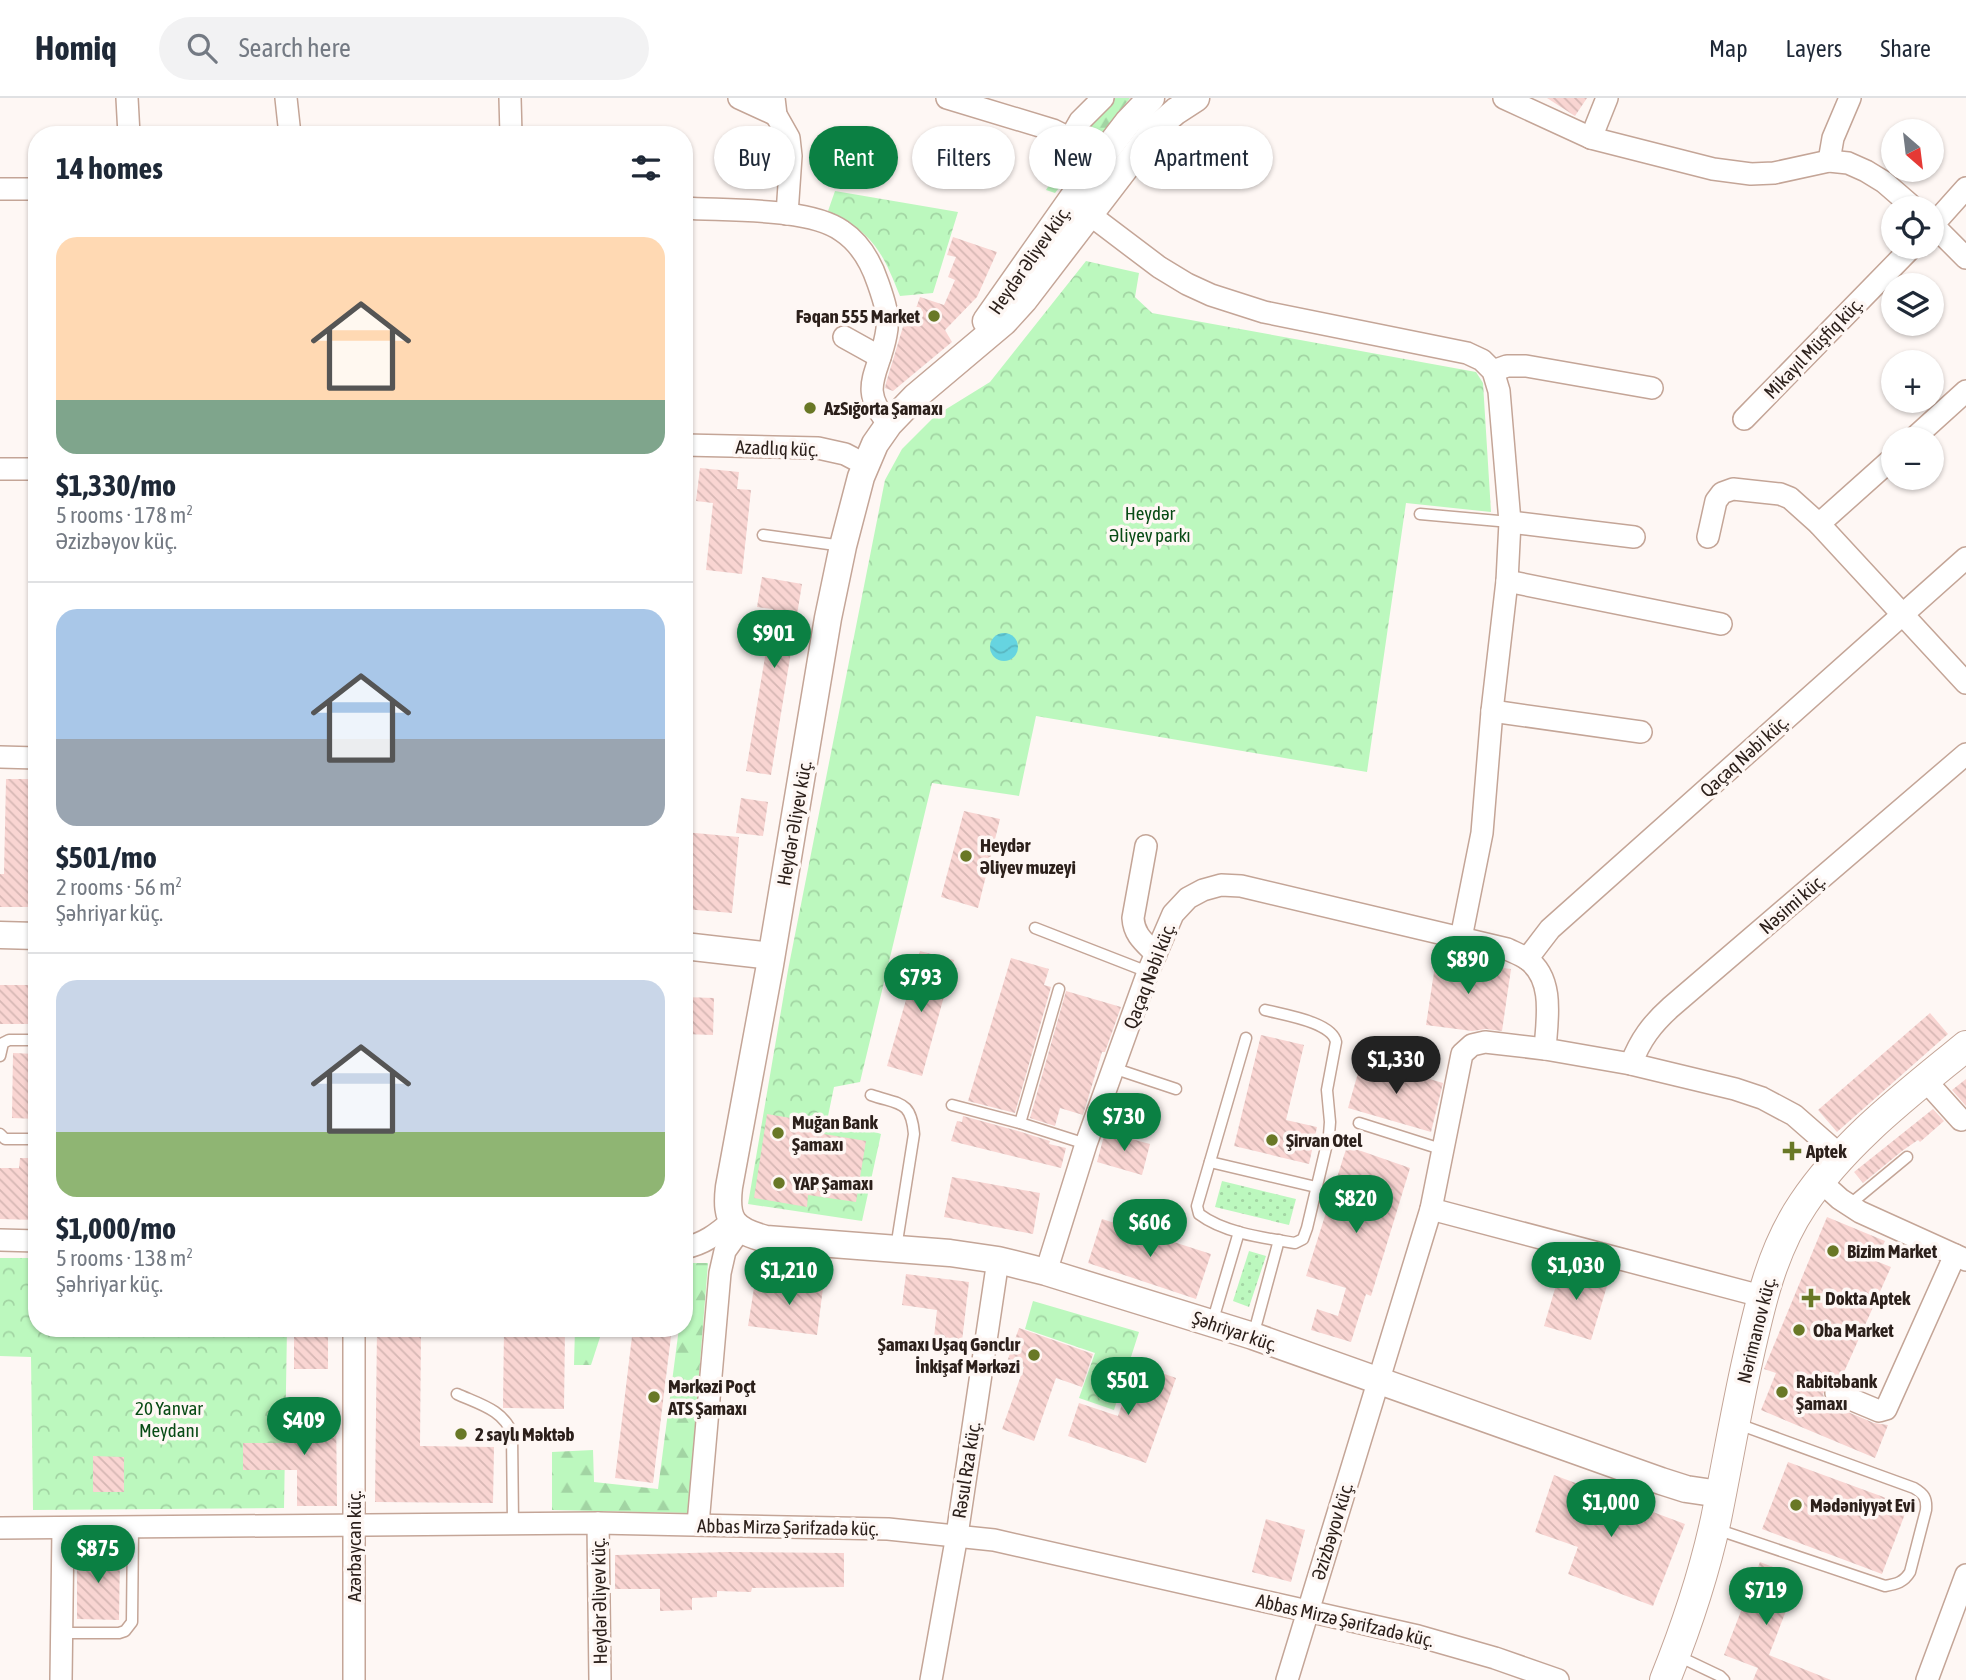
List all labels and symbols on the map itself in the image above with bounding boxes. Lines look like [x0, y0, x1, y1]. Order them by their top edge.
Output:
north arrow [1881, 119, 1944, 182]
street label: Heydər Əliyev küç. [984, 202, 1074, 318]
street label: Mikayıl Müşfiq küç. [1759, 293, 1867, 403]
place label: Fəqan 555 Market [796, 305, 921, 327]
marker: Fəqan 555 Market [926, 308, 942, 324]
place label: AzSığorta Şamaxı [823, 397, 943, 419]
marker: AzSığorta Şamaxı [802, 400, 818, 416]
street label: Azadlıq küç. [735, 436, 819, 460]
park label: Heydər Əliyev parkı [1109, 502, 1191, 546]
pin: $901 [733, 610, 815, 670]
street label: Qaçaq Nəbi küç. [1695, 711, 1793, 801]
street label: Heydər Əliyev küç. [772, 759, 816, 887]
place label: Heydər Əliyev muzeyi [980, 834, 1076, 878]
marker: Heydər Əliyev muzeyi [958, 848, 974, 864]
street label: Nəsimi küç. [1755, 870, 1829, 938]
street label: Qaçaq Nəbi küç. [1119, 920, 1179, 1032]
pin: $890 [1427, 936, 1509, 996]
pin: $793 [880, 954, 962, 1014]
pin: $1,330 [1339, 1037, 1453, 1096]
pin: $730 [1083, 1094, 1165, 1153]
place label: Muğan Bank Şamaxı [792, 1111, 878, 1155]
marker: Muğan Bank Şamaxı [770, 1125, 786, 1141]
place label: Şirvan Otel [1286, 1129, 1363, 1151]
marker: Şirvan Otel [1264, 1132, 1280, 1148]
place label: Aptek [1805, 1140, 1847, 1162]
marker: Aptek [1784, 1143, 1800, 1159]
place label: YAP Şamaxı [792, 1172, 873, 1194]
marker: YAP Şamaxı [771, 1175, 787, 1191]
pin: $820 [1315, 1176, 1397, 1235]
pin: $606 [1109, 1200, 1191, 1259]
place label: Bizim Market [1847, 1240, 1938, 1262]
pin: $1,030 [1519, 1242, 1633, 1302]
marker: Bizim Market [1825, 1243, 1841, 1259]
pin: $1,210 [732, 1248, 846, 1307]
street label: Nərimanov küç. [1732, 1275, 1780, 1385]
place label: Dokta Aptek [1825, 1287, 1911, 1309]
marker: Dokta Aptek [1803, 1290, 1819, 1306]
street label: Şəhriyar küç. [1190, 1306, 1280, 1356]
place label: Oba Market [1813, 1319, 1894, 1341]
marker: Oba Market [1791, 1322, 1807, 1338]
place label: Şamaxı Uşaq Gənclır İnkişaf Mərkəzi [878, 1333, 1020, 1377]
marker: Şamaxı Uşaq Gənclır İnkişaf Mərkəzi [1026, 1347, 1042, 1363]
pin: $501 [1087, 1358, 1169, 1417]
place label: Rabitəbank Şamaxı [1796, 1370, 1878, 1414]
place label: Mərkəzi Poçt ATS Şamaxı [667, 1375, 756, 1419]
marker: Rabitəbank Şamaxı [1774, 1384, 1790, 1400]
marker: Mərkəzi Poçt ATS Şamaxı [646, 1389, 662, 1405]
park label: 20 Yanvar Meydanı [135, 1397, 203, 1441]
pin: $409 [263, 1398, 345, 1457]
street label: Rəsul Rza küç. [948, 1420, 984, 1520]
place label: 2 saylı Məktəb [475, 1423, 575, 1445]
marker: 2 saylı Məktəb [453, 1426, 469, 1442]
street label: Əzizbəyov küç. [1307, 1480, 1357, 1582]
pin: $1,000 [1554, 1480, 1668, 1539]
street label: Azərbaycan küç. [343, 1490, 365, 1602]
place label: Mədəniyyət Evi [1810, 1494, 1915, 1516]
marker: Mədəniyyət Evi [1788, 1497, 1804, 1513]
street label: Abbas Mirzə Şərifzadə küç. [697, 1514, 879, 1540]
pin: $875 [57, 1526, 139, 1585]
street label: Heydər Əliyev küç. [587, 1537, 611, 1665]
pin: $719 [1725, 1568, 1807, 1627]
street label: Abbas Mirzə Şərifzadə küç. [1254, 1589, 1436, 1651]

